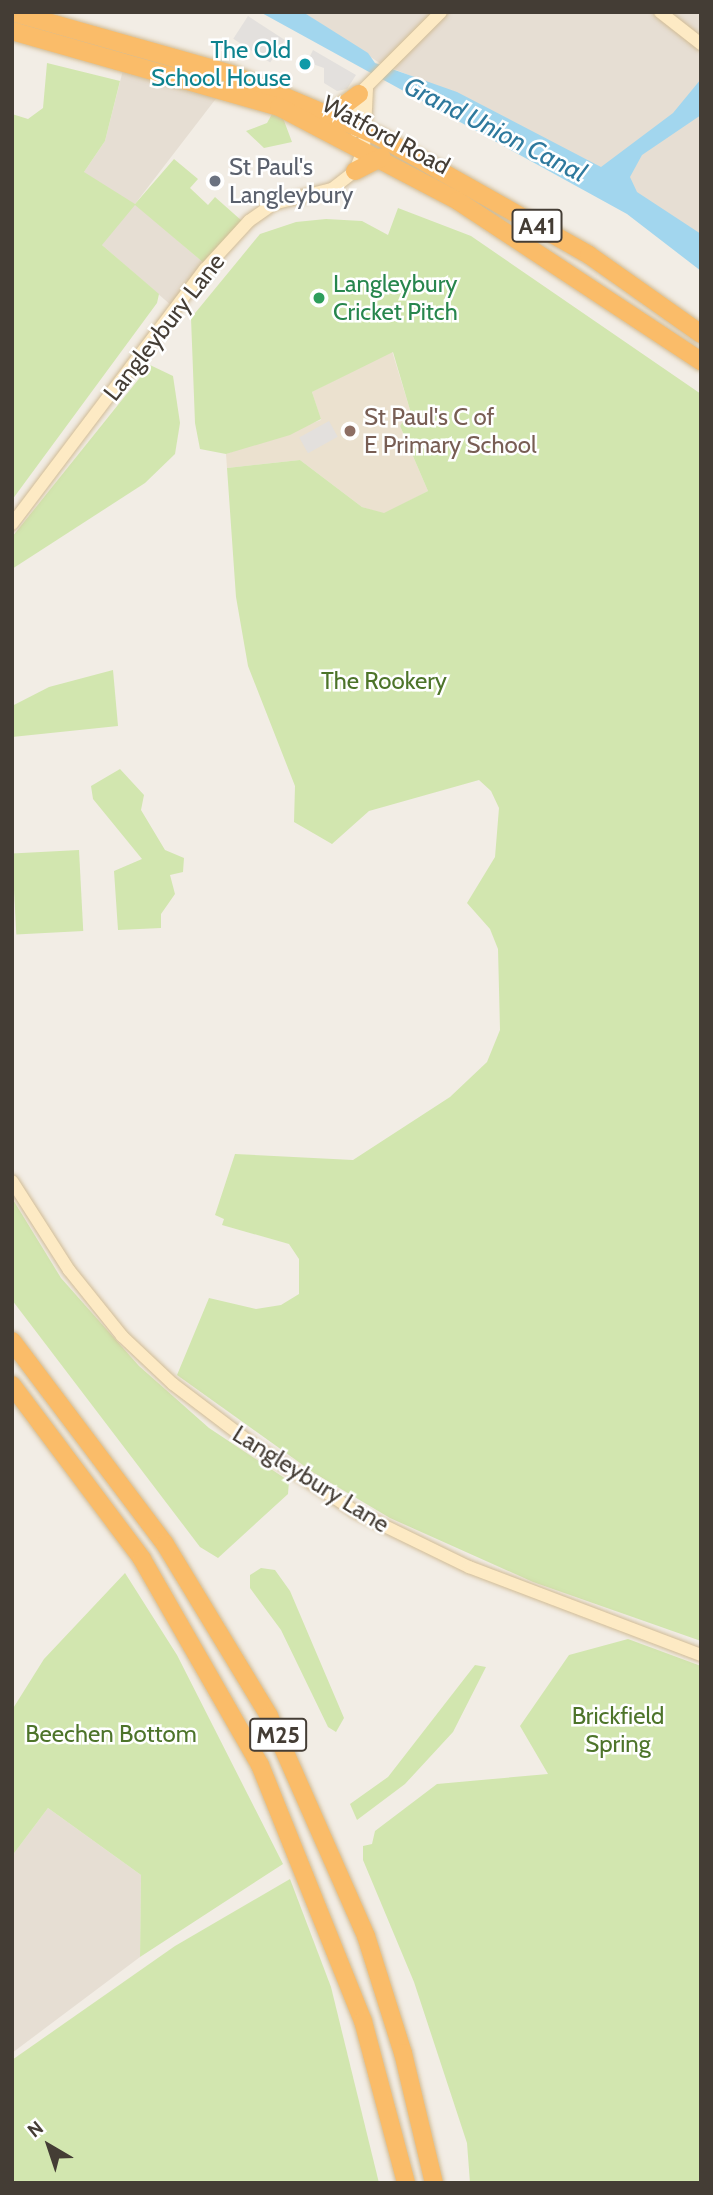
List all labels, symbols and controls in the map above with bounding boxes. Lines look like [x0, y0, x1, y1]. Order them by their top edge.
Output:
place label: The Old School House [151, 36, 291, 92]
marker: The Old School House [297, 56, 313, 72]
water label: Grand Union Canal [399, 71, 591, 189]
street label: Watford Road [317, 89, 455, 181]
place label: St Paul's Langleybury [229, 153, 353, 209]
marker: St Paul's Langleybury [207, 173, 223, 189]
road number: A41 [511, 206, 563, 246]
street label: Langleybury Lane [98, 248, 230, 406]
place label: Langleybury Cricket Pitch [333, 270, 458, 326]
marker: Langleybury Cricket Pitch [311, 290, 327, 306]
place label: St Paul's C of E Primary School [364, 403, 537, 459]
marker: St Paul's C of E Primary School [342, 423, 358, 439]
park label: The Rookery [321, 667, 447, 695]
street label: Langleybury Lane [227, 1419, 395, 1539]
park label: Brickfield Spring [572, 1702, 664, 1758]
road number: M25 [248, 1716, 308, 1754]
park label: Beechen Bottom [25, 1720, 197, 1748]
north arrow [14, 2111, 84, 2181]
text: N [23, 2116, 48, 2142]

